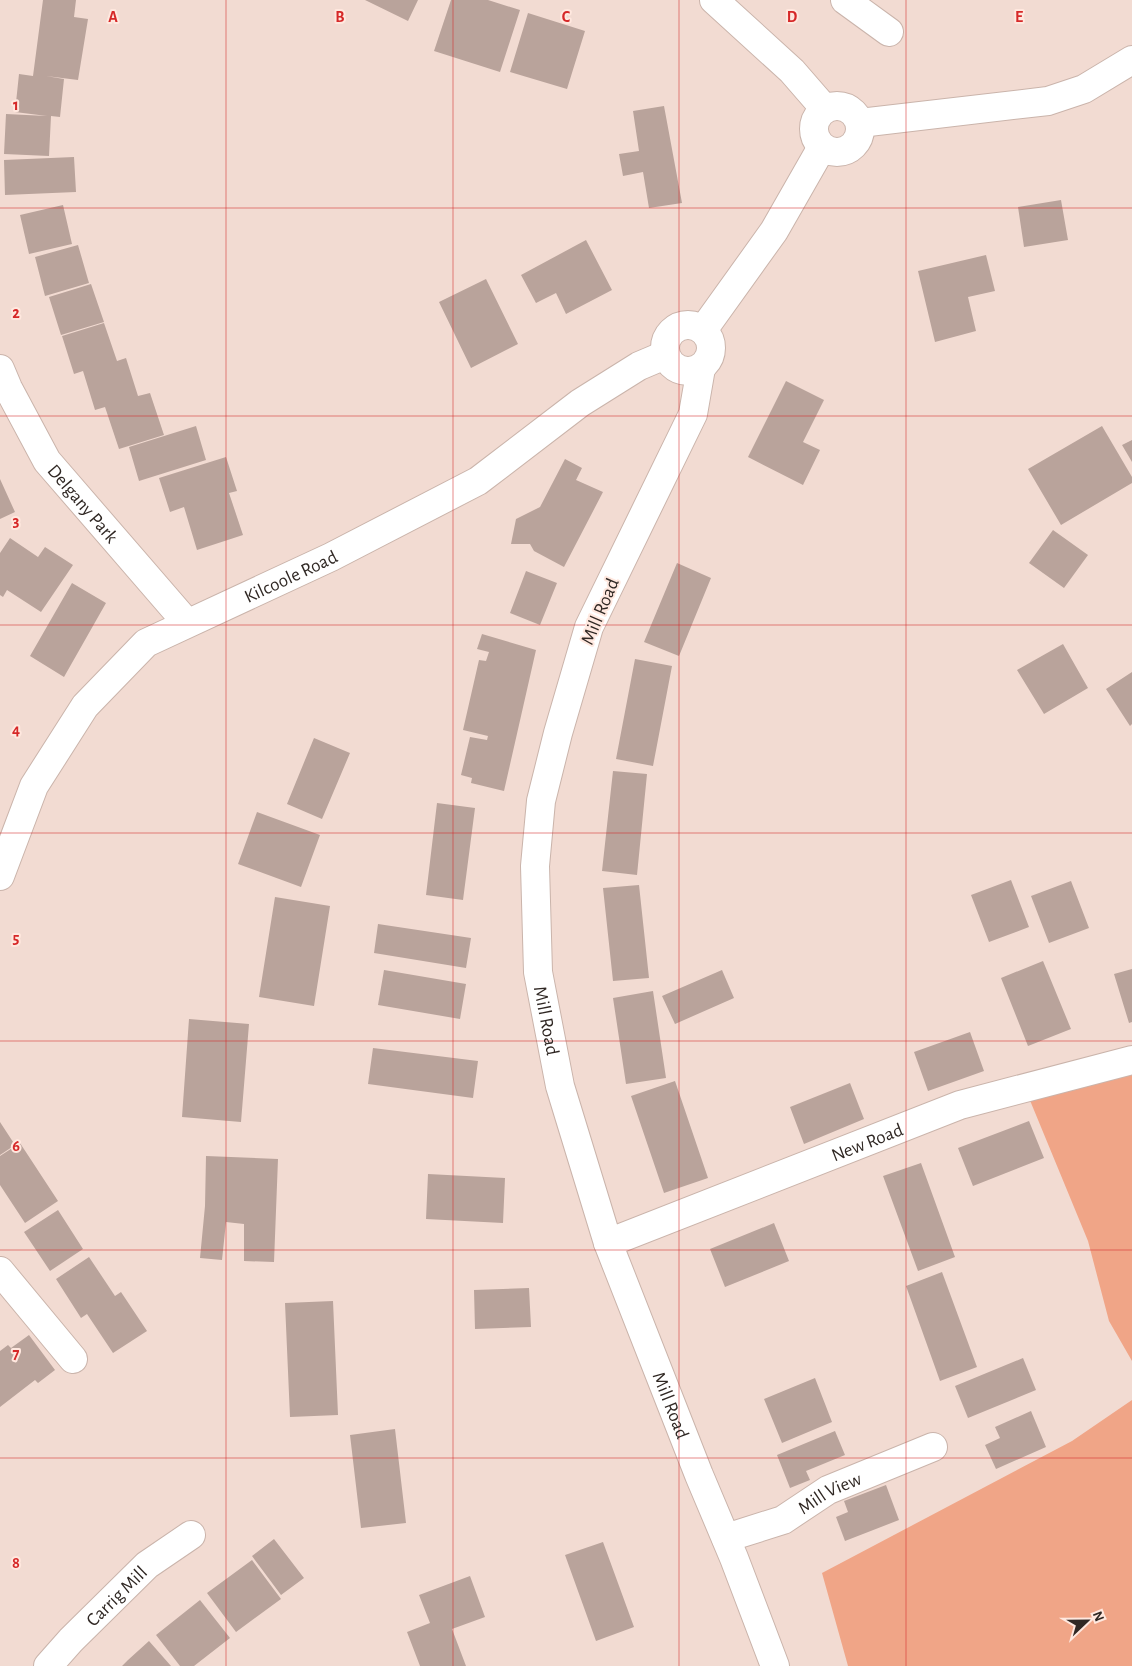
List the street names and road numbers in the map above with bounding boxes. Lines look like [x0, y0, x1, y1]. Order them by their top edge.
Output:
street label: Delgany Park [43, 461, 121, 547]
street label: Kilcoole Road [242, 547, 341, 607]
street label: Mill Road [578, 576, 623, 647]
street label: Mill Road [530, 985, 562, 1057]
street label: New Road [829, 1120, 906, 1165]
street label: Mill Road [649, 1370, 692, 1442]
street label: Mill View [795, 1469, 864, 1518]
street label: Carrig Mill [83, 1563, 151, 1630]

